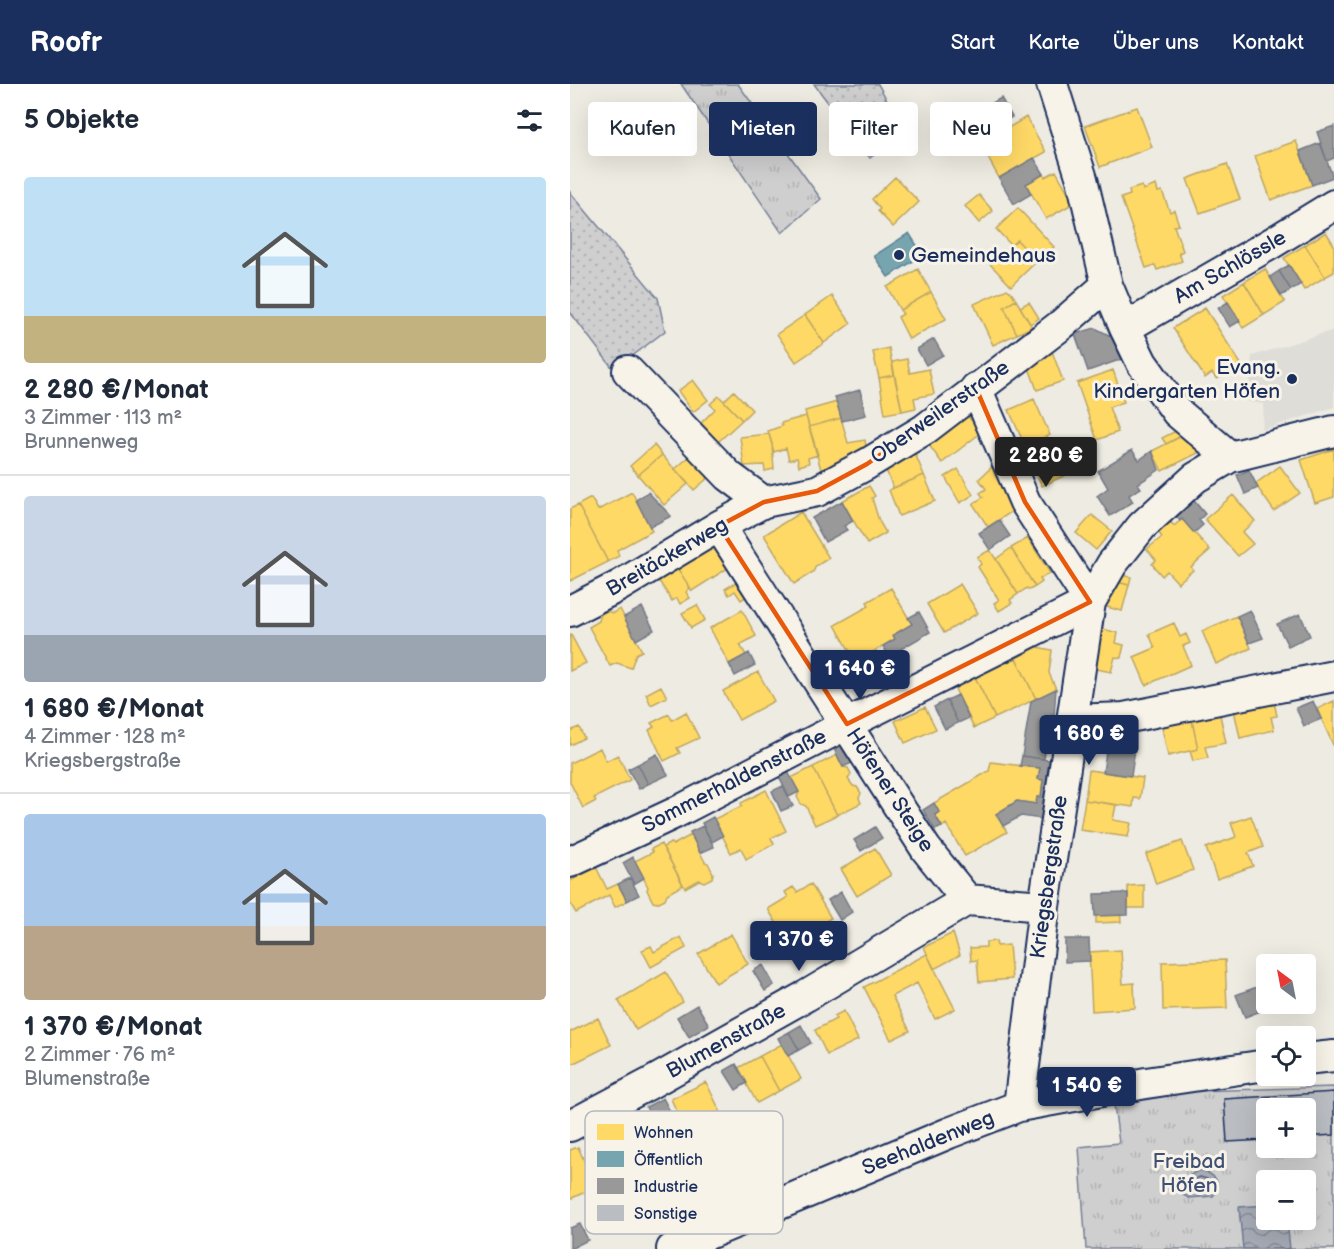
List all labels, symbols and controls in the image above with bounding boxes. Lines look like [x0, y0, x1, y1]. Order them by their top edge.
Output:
text: Roofr [30, 26, 102, 59]
text: Start [951, 30, 995, 55]
text: Karte [1028, 30, 1080, 55]
text: Über uns [1113, 30, 1199, 55]
text: Kontakt [1232, 30, 1304, 55]
chip: Kaufen [588, 102, 697, 156]
chip: Mieten [709, 102, 817, 156]
chip: Filter [829, 102, 918, 156]
chip: Neu [930, 102, 1012, 156]
icon: filters [513, 104, 546, 137]
text: 5 Objekte [24, 105, 139, 136]
icon: home [231, 216, 339, 324]
street label: Am Schlössle [1170, 225, 1290, 309]
place label: Gemeindehaus [911, 243, 1056, 268]
marker: Gemeindehaus [892, 248, 906, 262]
street label: Oberweilerstraße [866, 355, 1014, 469]
place label: Evang. Kindergarten Höfen [1093, 355, 1280, 404]
marker: Evang. Kindergarten Höfen [1285, 372, 1299, 386]
text: 2 280 €/Monat [24, 375, 208, 406]
text: 3 Zimmer · 113 m² [24, 406, 182, 430]
text: Brunnenweg [24, 430, 138, 454]
pin: 2 280 € [991, 437, 1101, 488]
text: 2 280 € [1009, 444, 1083, 468]
street label: Breitäckerweg [602, 512, 732, 602]
icon: home [231, 535, 339, 643]
pin: 1 640 € [805, 650, 915, 701]
text: 1 640 € [825, 657, 895, 681]
text: 1 680 €/Monat [24, 694, 204, 725]
pin: 1 680 € [1034, 715, 1144, 766]
text: 1 680 € [1054, 722, 1124, 746]
street label: Höfener Steige [841, 723, 939, 857]
street label: Sommerhaldenstraße [638, 724, 830, 838]
text: 4 Zimmer · 128 m² [24, 725, 186, 749]
text: Kriegsbergstraße [24, 749, 181, 773]
street label: Kriegsbergstraße [1025, 794, 1073, 960]
icon: home [231, 853, 339, 961]
pin: 1 370 € [744, 921, 854, 972]
text: 1 370 € [764, 928, 834, 952]
north arrow [1256, 954, 1316, 1014]
map controls [1256, 954, 1316, 1230]
street label: Blumenstraße [662, 998, 790, 1084]
text: 1 370 €/Monat [24, 1012, 202, 1043]
button: locate [1256, 1026, 1316, 1086]
text: 2 Zimmer · 76 m² [24, 1043, 175, 1067]
text: Blumenstraße [24, 1067, 150, 1091]
pin: 1 540 € [1032, 1067, 1142, 1118]
text: 1 540 € [1052, 1074, 1122, 1098]
button: + [1256, 1098, 1316, 1158]
street label: Seehaldenweg [858, 1105, 998, 1181]
legend [585, 1111, 783, 1234]
text: Wohnen [634, 1124, 693, 1143]
text: Öffentlich [634, 1149, 703, 1170]
park label: Freibad Höfen [1153, 1149, 1225, 1198]
button: − [1256, 1170, 1316, 1230]
text: Industrie [634, 1178, 698, 1197]
text: Sonstige [634, 1205, 698, 1224]

